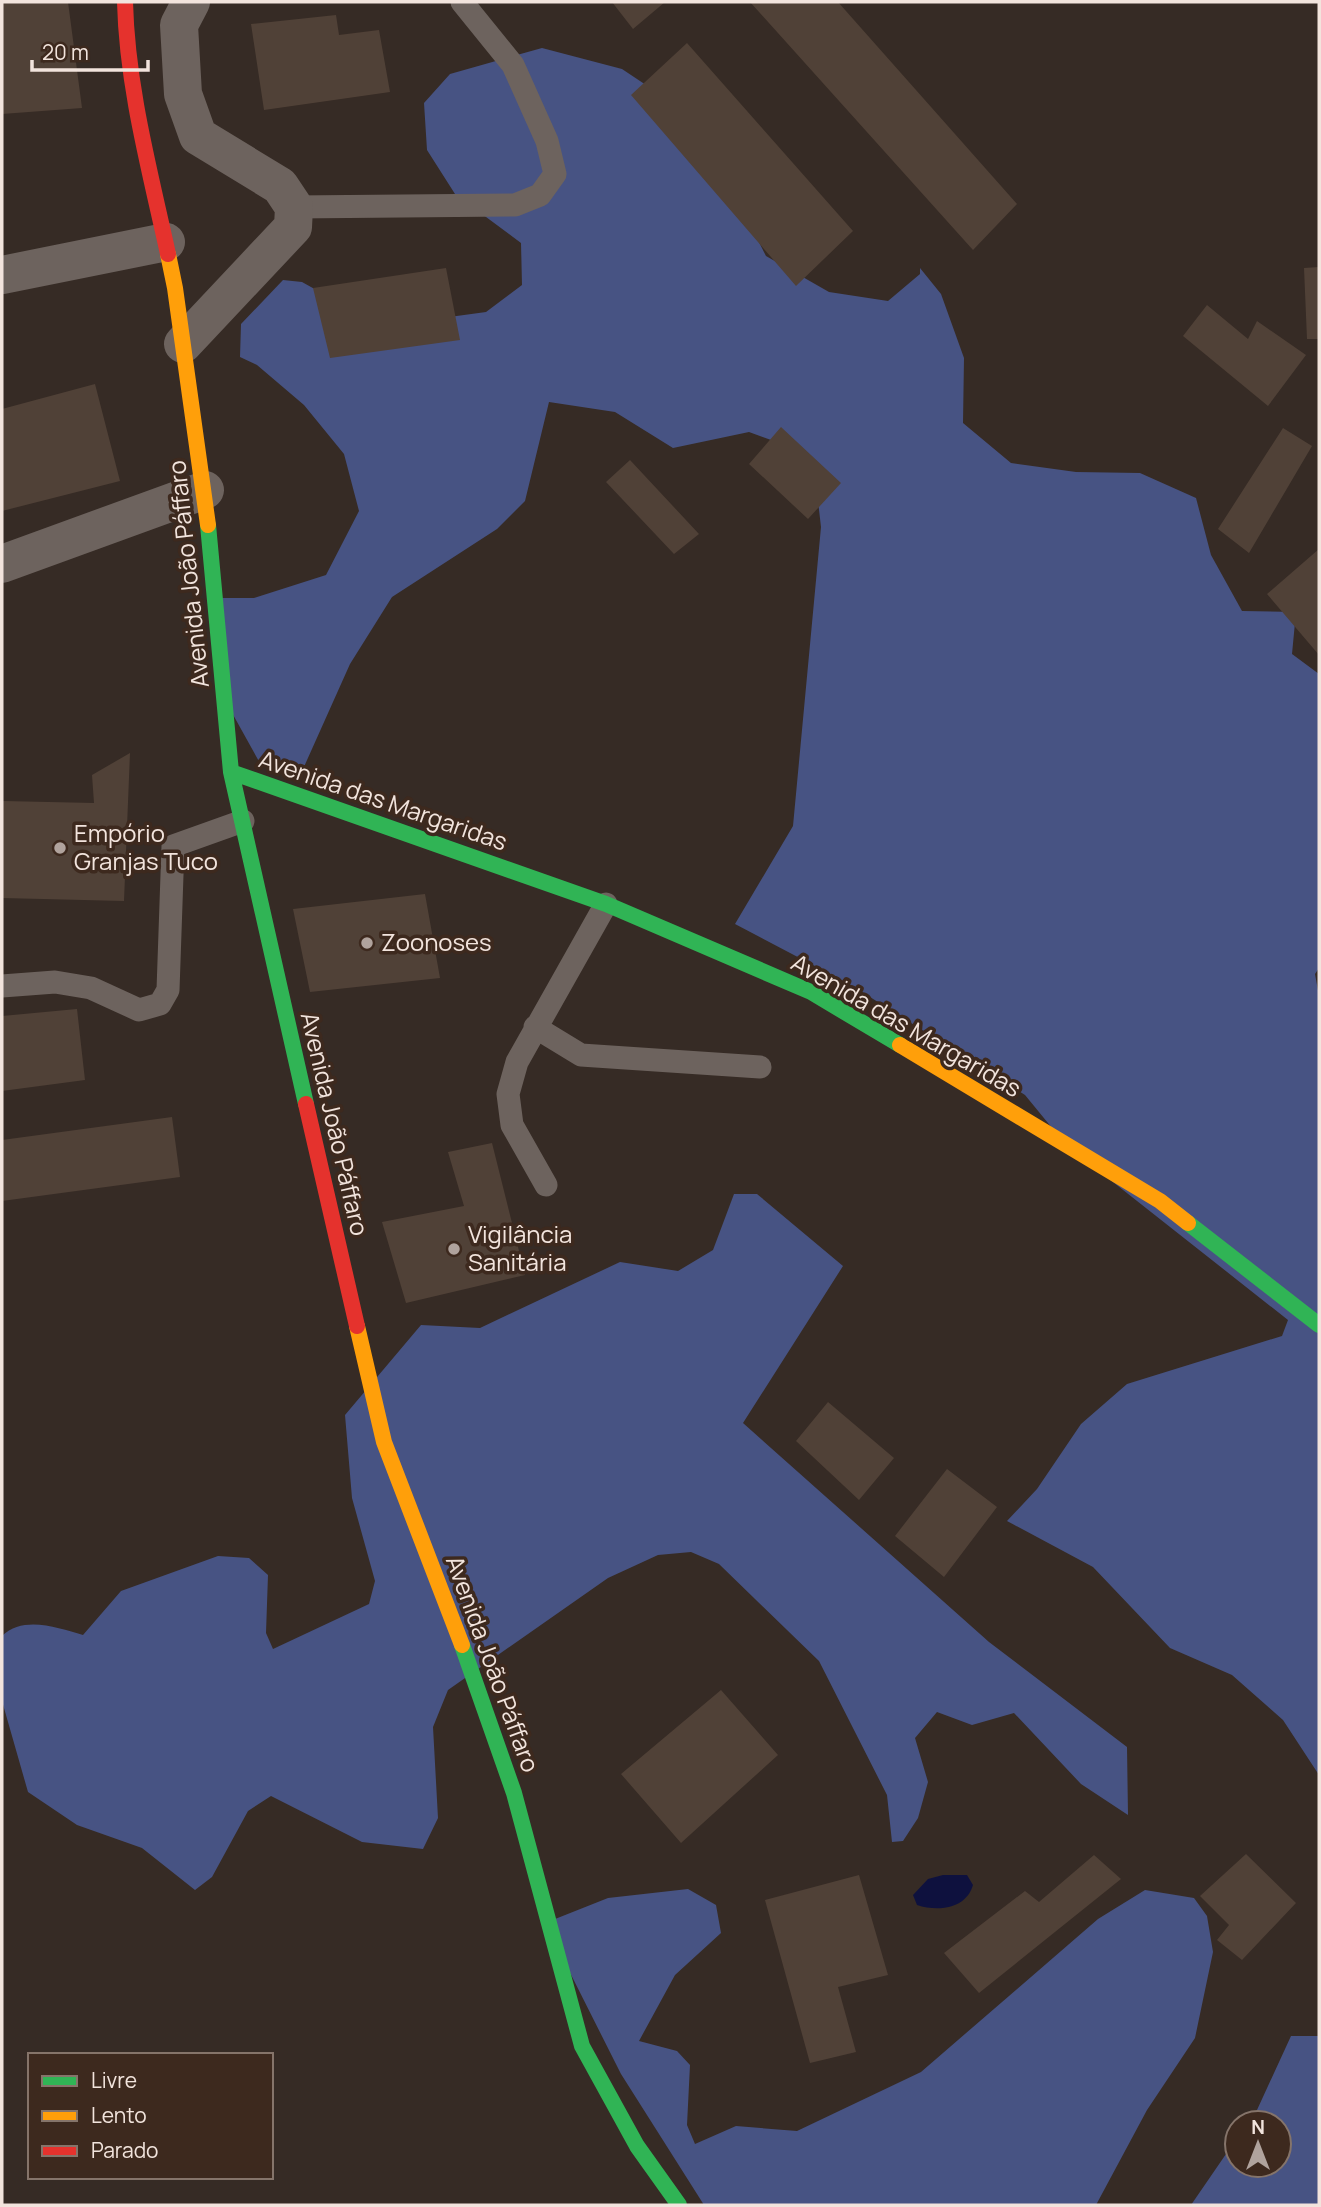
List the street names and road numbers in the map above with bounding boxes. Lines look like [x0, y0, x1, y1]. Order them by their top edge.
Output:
street label: Avenida João Páffaro [159, 459, 216, 689]
street label: Avenida das Margaridas [255, 742, 512, 858]
street label: Avenida das Margaridas [786, 945, 1028, 1104]
street label: Avenida João Páffaro [294, 1009, 377, 1239]
street label: Avenida João Páffaro [439, 1551, 548, 1776]

